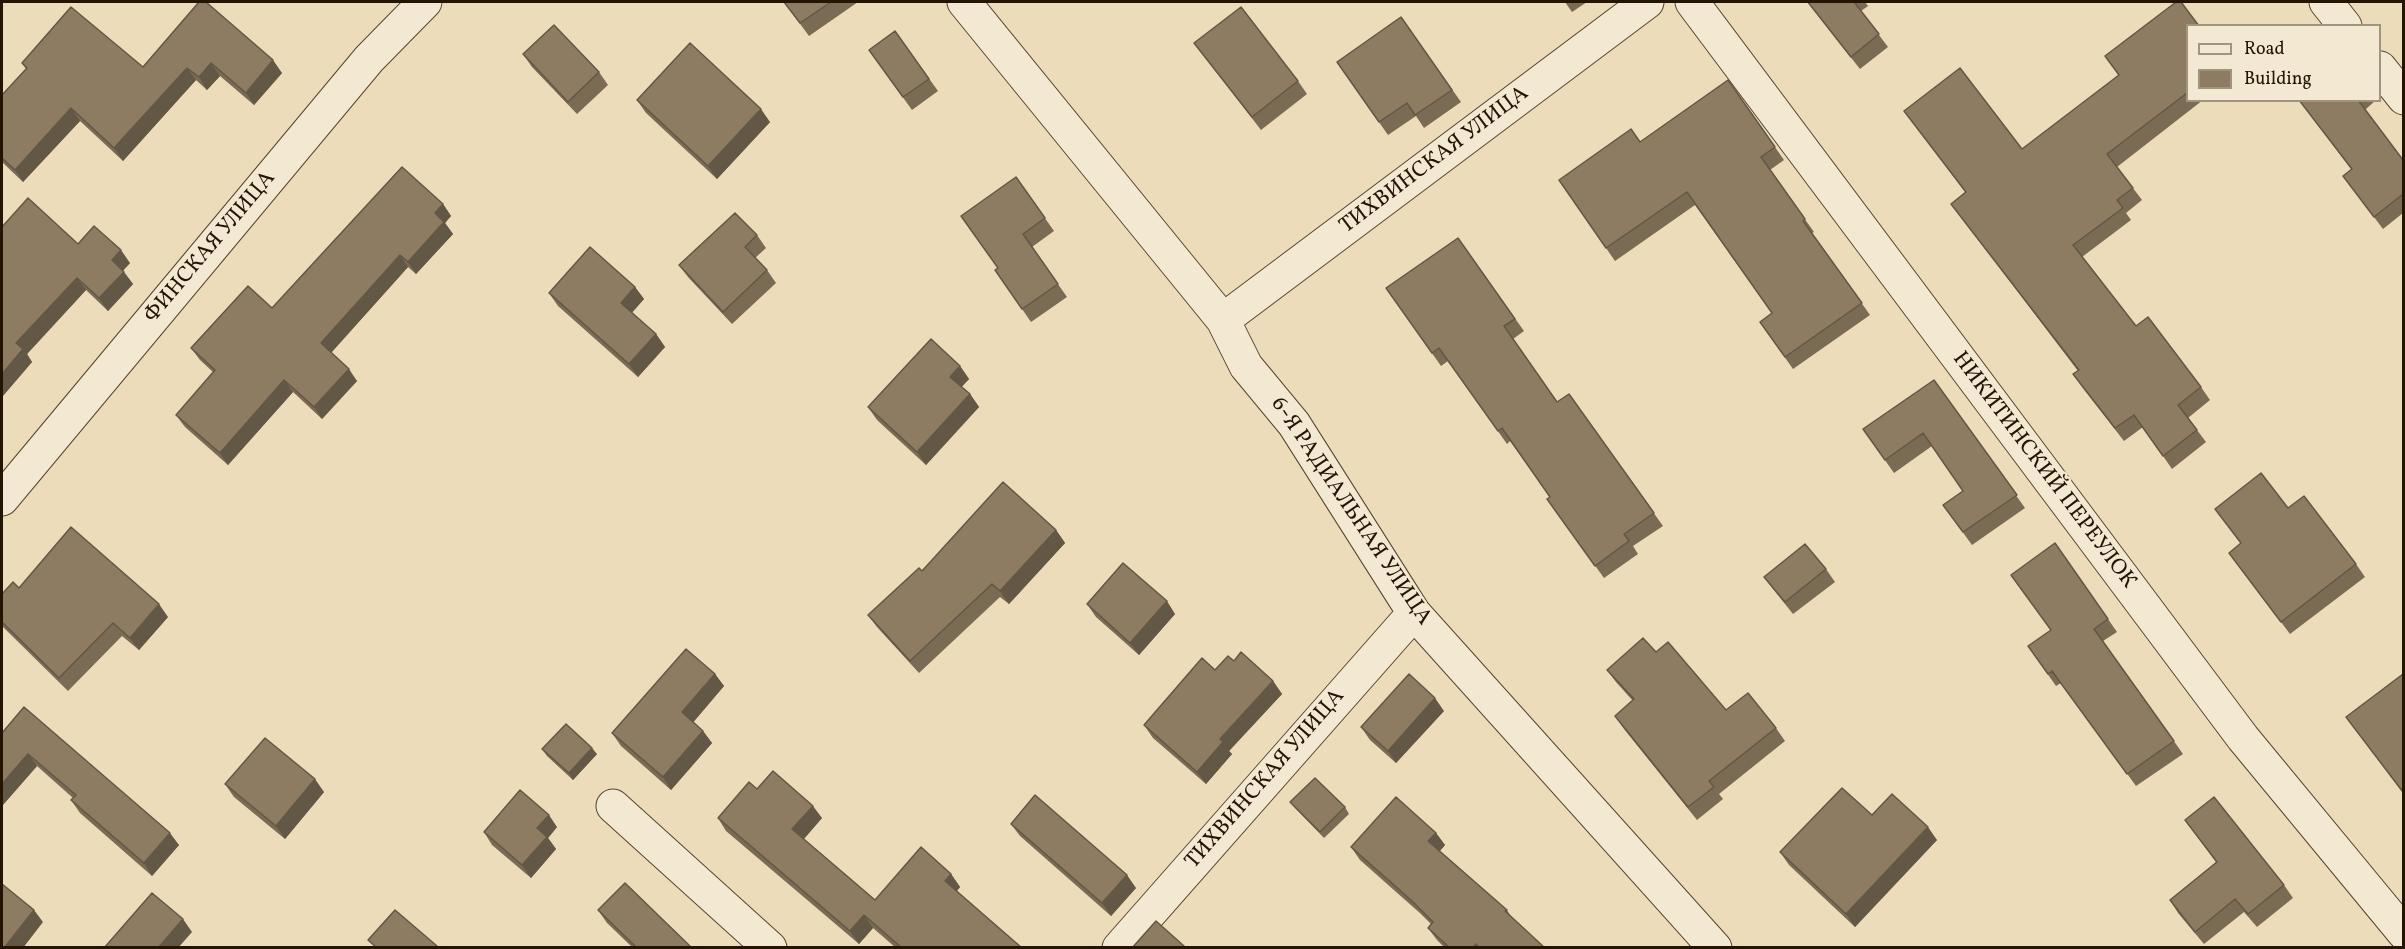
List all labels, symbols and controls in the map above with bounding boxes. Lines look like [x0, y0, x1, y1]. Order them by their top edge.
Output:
legend [2186, 24, 2381, 102]
text: Road [2244, 37, 2285, 62]
text: Building [2244, 67, 2312, 92]
street label: ТИХВИНСКАЯ УЛИЦА [1335, 81, 1535, 241]
street label: ФИНСКАЯ УЛИЦА [140, 167, 282, 329]
street label: НИКИТИНСКИЙ ПЕРЕУЛОК [1945, 347, 2141, 595]
street label: 6-Я РАДИАЛЬНАЯ УЛИЦА [1264, 393, 1436, 631]
street label: ТИХВИНСКАЯ УЛИЦА [1181, 685, 1351, 875]

